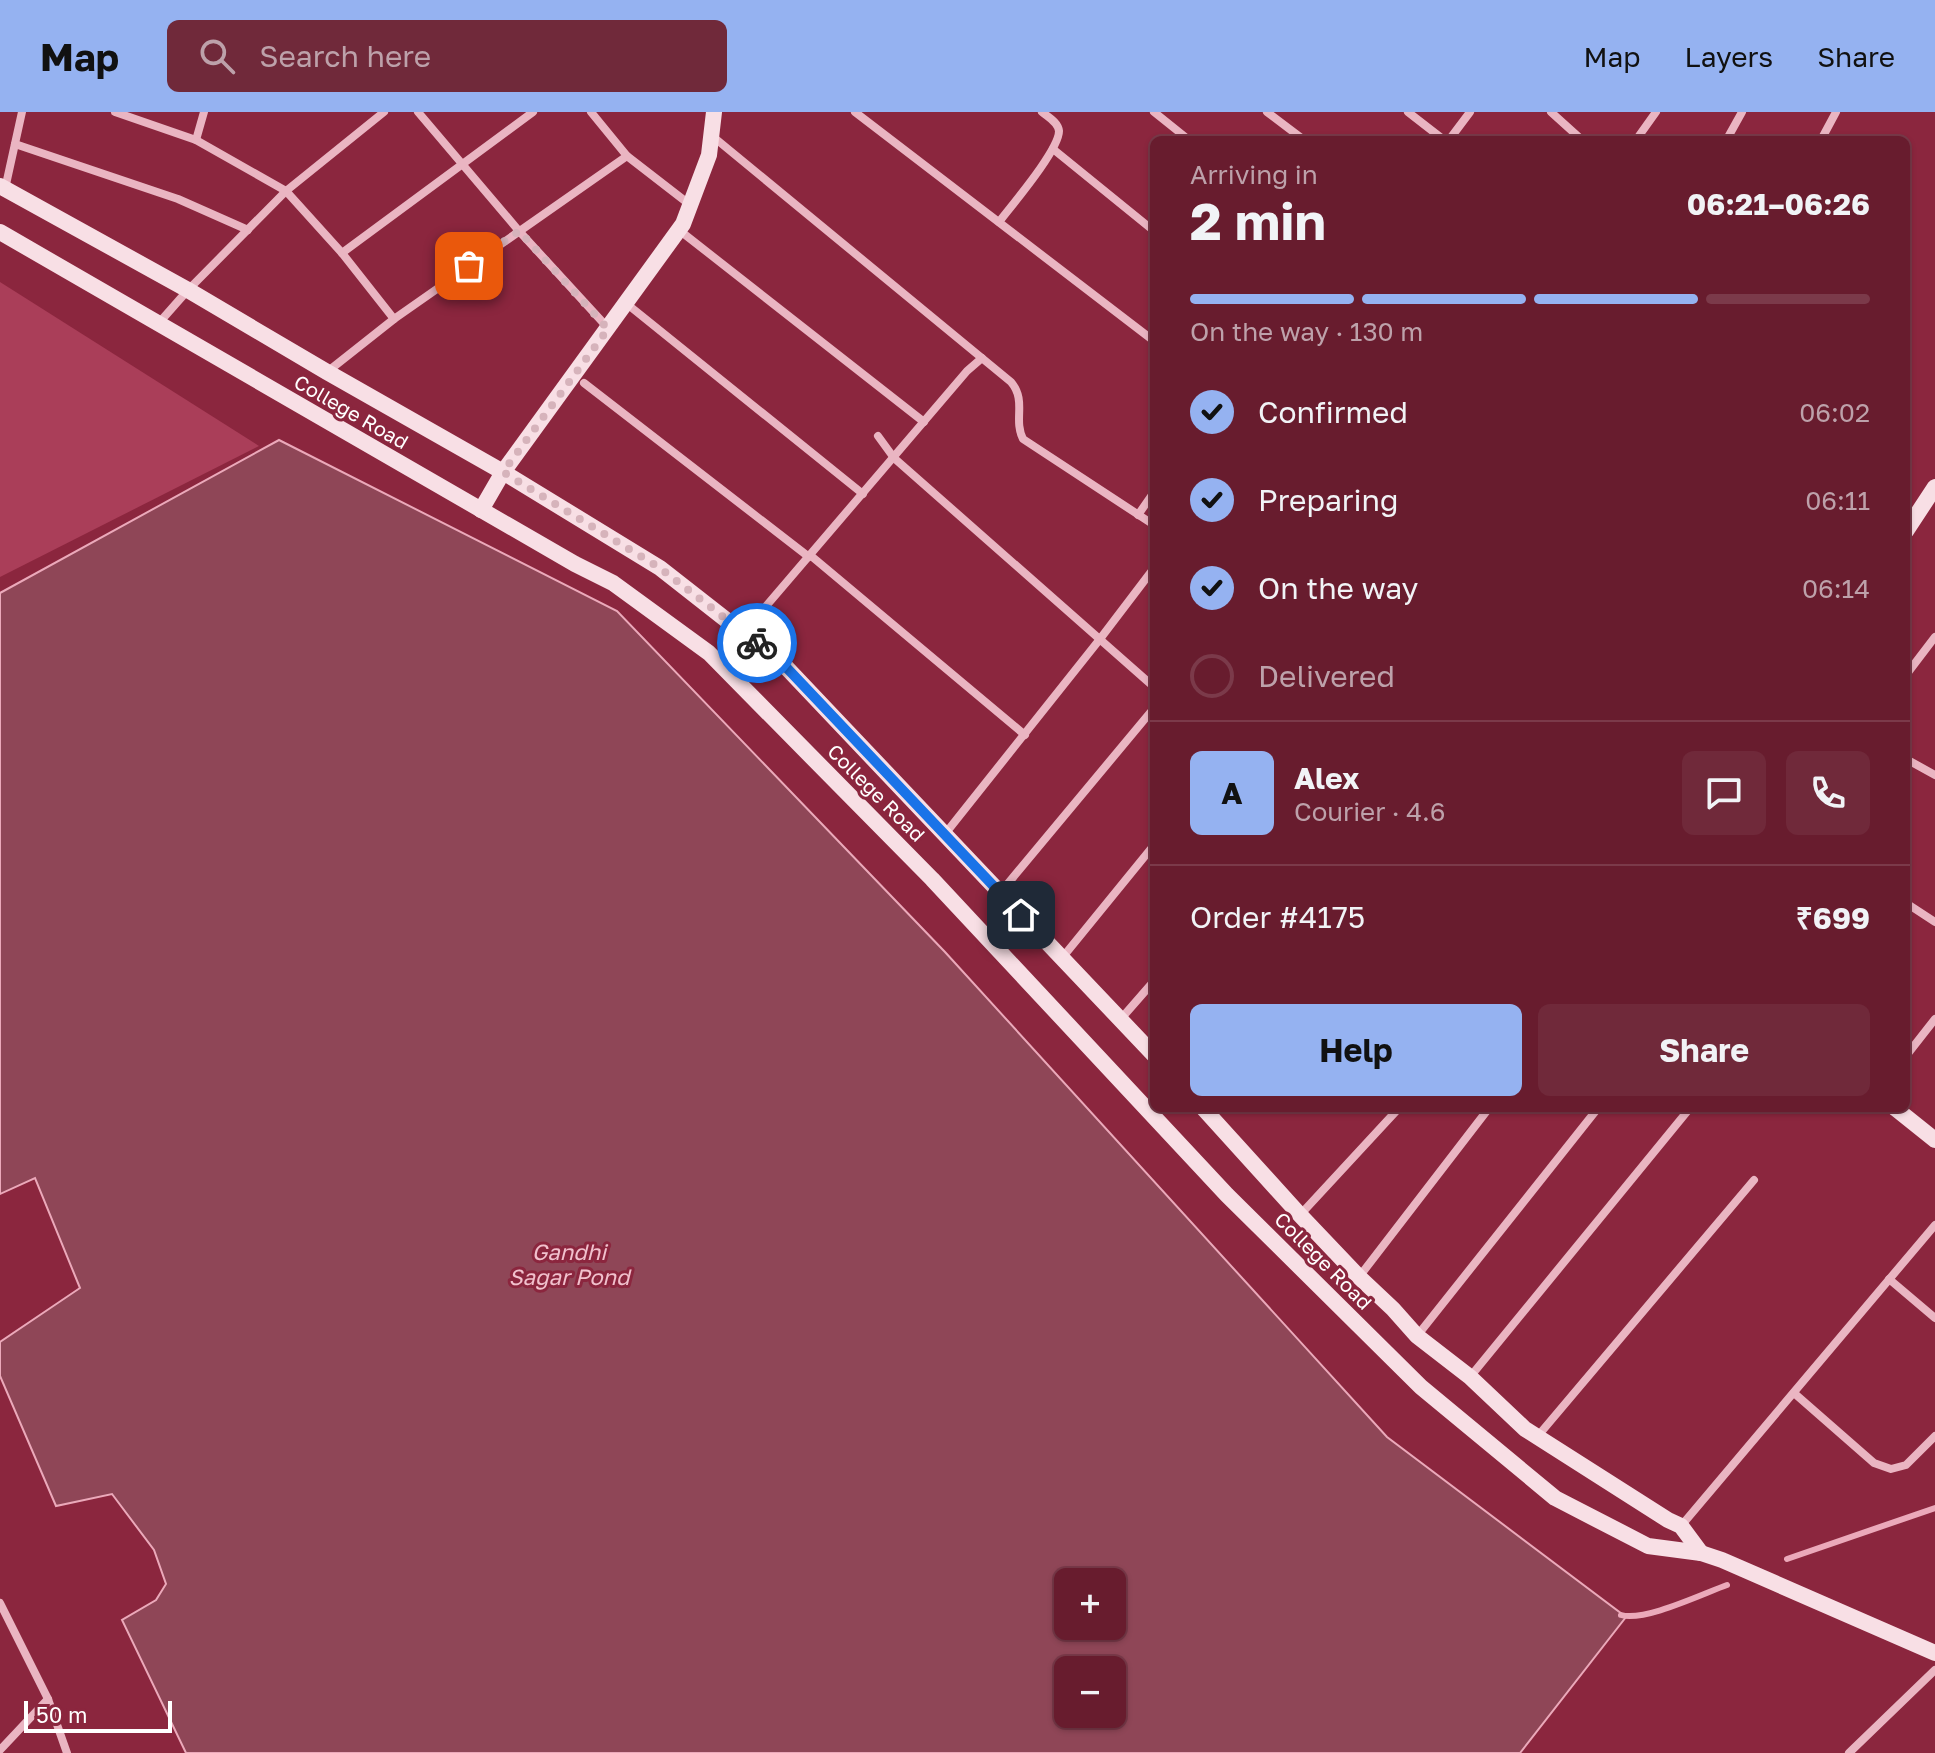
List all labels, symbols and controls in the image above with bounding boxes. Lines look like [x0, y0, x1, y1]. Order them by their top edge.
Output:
search box [167, 20, 727, 92]
text: Map [40, 34, 119, 79]
icon: search [195, 34, 239, 78]
text: Search here [259, 38, 431, 74]
text: Map [1583, 40, 1641, 73]
text: Layers [1685, 40, 1773, 73]
text: Share [1817, 40, 1895, 73]
text: Arriving in [1190, 159, 1318, 190]
text: 06:21–06:26 [1687, 186, 1870, 222]
text: 2 min [1190, 189, 1326, 251]
pin [435, 232, 503, 300]
icon: bag [447, 244, 491, 288]
text: On the way · 130 m [1190, 316, 1423, 347]
street label: College Road [290, 369, 413, 453]
icon: check [1190, 390, 1234, 434]
text: Confirmed [1258, 394, 1408, 430]
text: 06:02 [1799, 397, 1870, 428]
icon: check [1190, 478, 1234, 522]
text: Preparing [1258, 482, 1399, 518]
text: 06:11 [1805, 485, 1870, 516]
icon: check [1190, 566, 1234, 610]
text: On the way [1258, 570, 1418, 606]
text: 06:14 [1802, 573, 1870, 604]
courier [717, 603, 797, 683]
icon: bike [735, 621, 779, 665]
text: Delivered [1258, 658, 1395, 694]
street label: College Road [823, 739, 930, 846]
button: chat [1682, 751, 1766, 835]
button: phone [1786, 751, 1870, 835]
text: Alex [1294, 760, 1359, 796]
text: A [1221, 775, 1243, 811]
text: Courier · 4.6 [1294, 796, 1446, 827]
pin [987, 881, 1055, 949]
icon: home [999, 893, 1043, 937]
text: Order #4175 [1190, 899, 1365, 935]
text: ₹699 [1796, 900, 1870, 936]
button: Help [1190, 1004, 1522, 1096]
button: Share [1538, 1004, 1870, 1096]
street label: College Road [1270, 1207, 1377, 1314]
water label: Gandhi Sagar Pond [508, 1238, 632, 1290]
map controls [1054, 1568, 1126, 1728]
button: + [1054, 1568, 1126, 1640]
button: − [1054, 1656, 1126, 1728]
scale bar [24, 1697, 172, 1733]
text: 50 m [36, 1701, 87, 1728]

